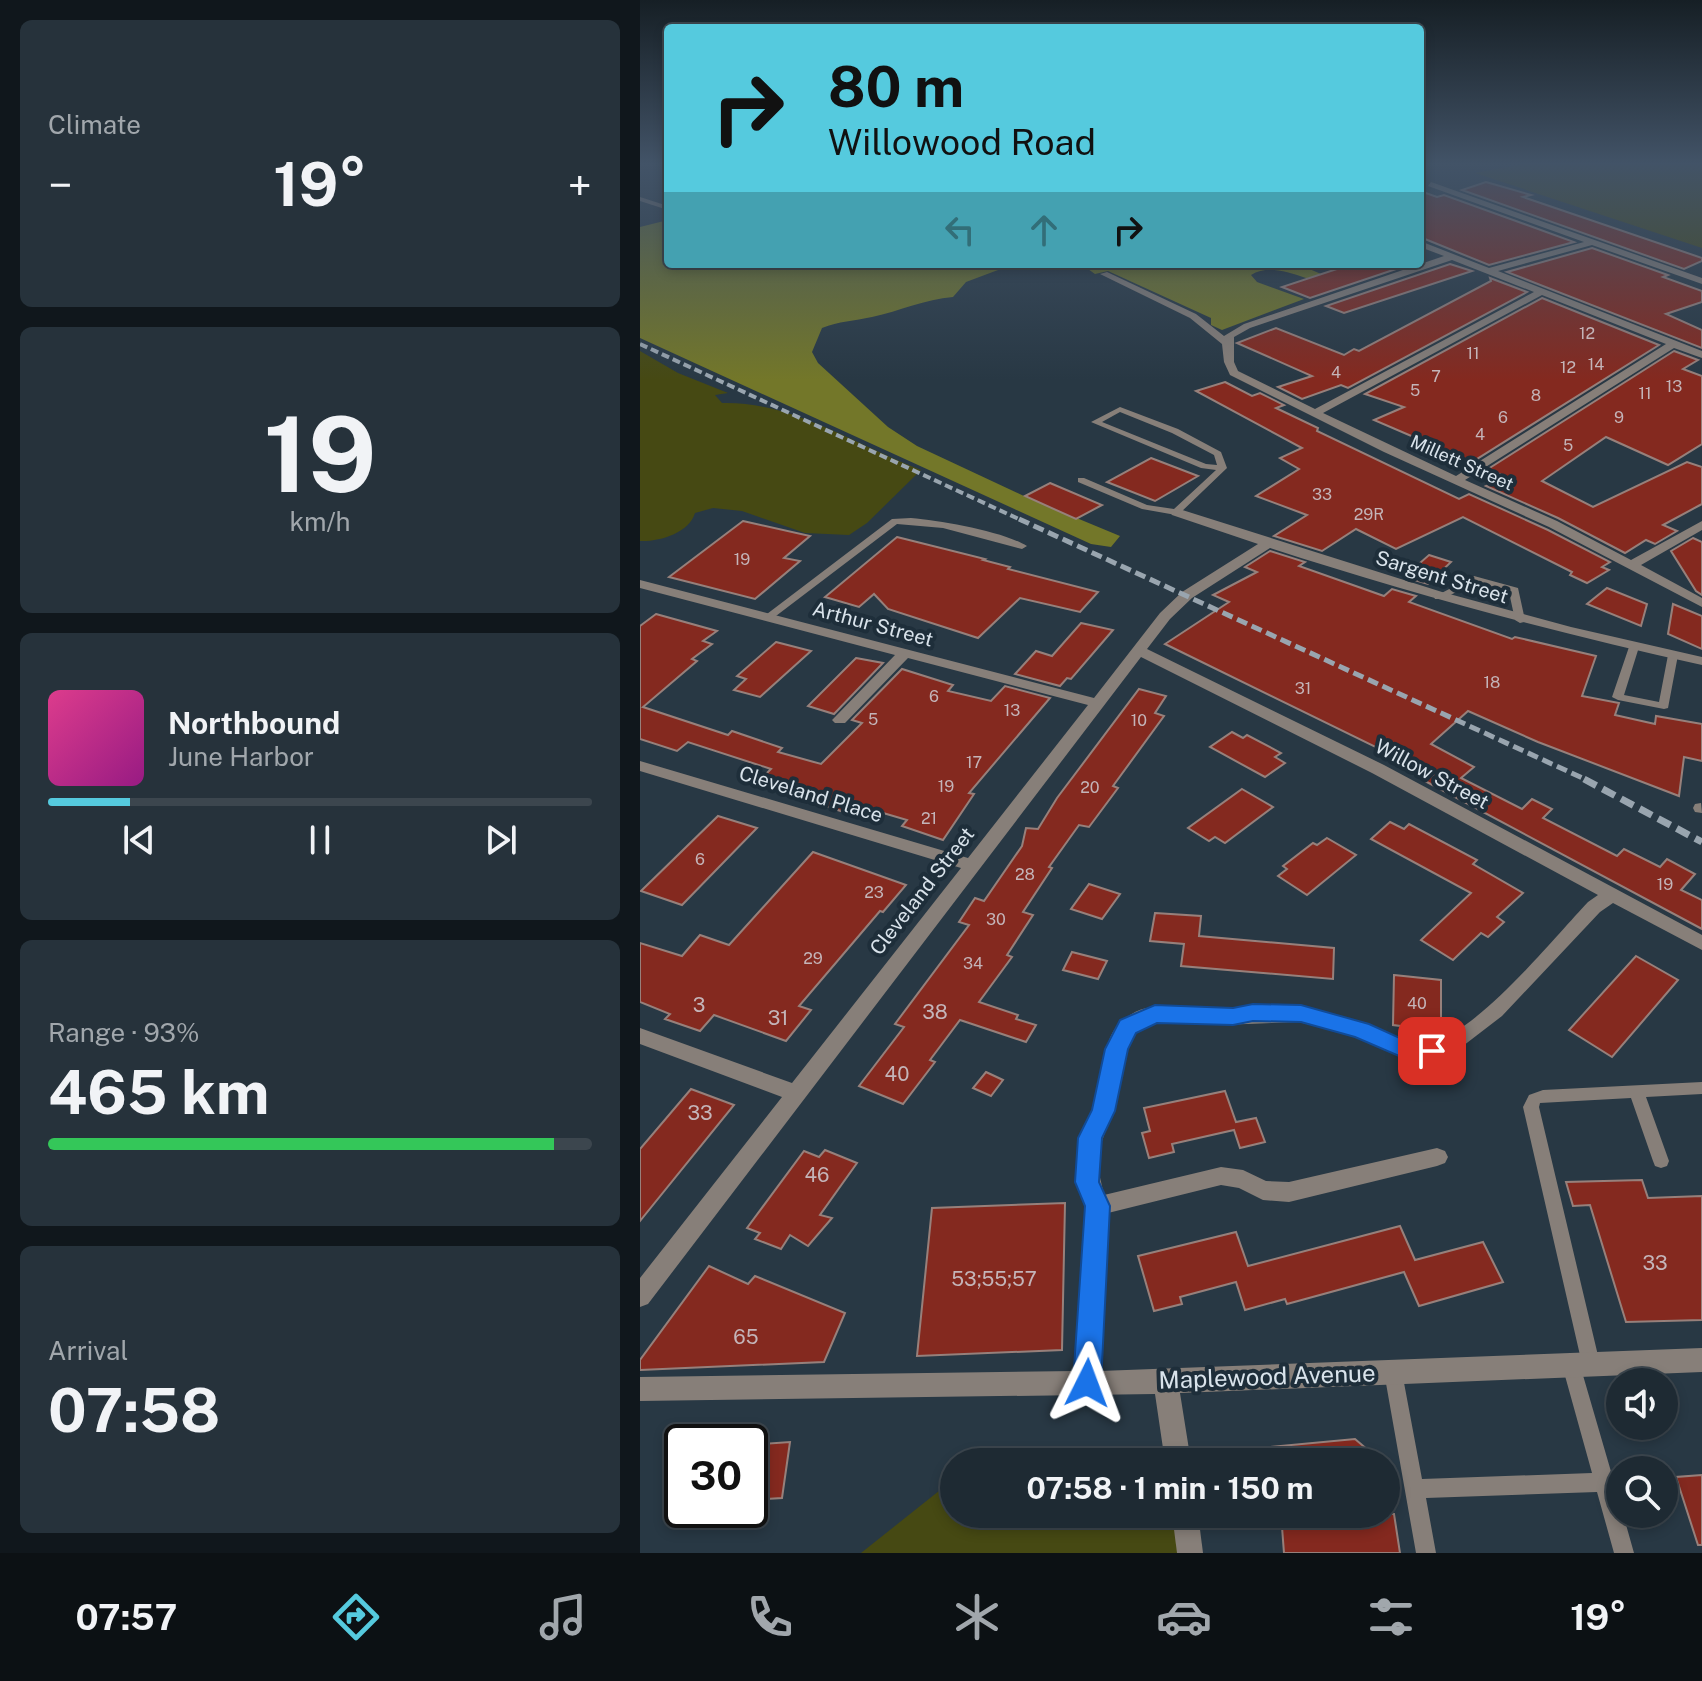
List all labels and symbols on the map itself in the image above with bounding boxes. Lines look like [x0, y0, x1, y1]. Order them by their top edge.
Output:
house number: 12 [1579, 324, 1595, 343]
house number: 11 [1466, 344, 1480, 363]
house number: 14 [1588, 355, 1604, 374]
house number: 12 [1560, 358, 1576, 377]
house number: 4 [1331, 363, 1341, 382]
house number: 7 [1431, 367, 1441, 386]
house number: 13 [1666, 377, 1682, 396]
house number: 5 [1410, 381, 1420, 400]
house number: 11 [1638, 384, 1652, 403]
house number: 8 [1531, 386, 1541, 405]
house number: 6 [1498, 408, 1508, 427]
house number: 9 [1614, 408, 1624, 427]
house number: 4 [1475, 425, 1485, 444]
street label: Millett Street [1407, 430, 1517, 495]
house number: 5 [1563, 436, 1573, 455]
house number: 33 [1312, 485, 1332, 504]
house number: 29R [1354, 505, 1384, 524]
street label: Sargent Street [1373, 545, 1511, 609]
house number: 19 [734, 550, 750, 569]
street label: Arthur Street [810, 596, 936, 652]
house number: 18 [1484, 673, 1500, 692]
house number: 31 [1295, 679, 1311, 698]
house number: 6 [929, 687, 939, 706]
house number: 13 [1004, 701, 1020, 720]
house number: 5 [868, 710, 878, 729]
house number: 10 [1131, 711, 1147, 730]
street label: Willow Street [1371, 734, 1493, 814]
house number: 17 [966, 753, 982, 772]
street label: Cleveland Place [736, 761, 886, 827]
house number: 19 [938, 777, 954, 796]
house number: 20 [1080, 778, 1100, 797]
house number: 21 [921, 809, 937, 828]
street label: Cleveland Street [865, 822, 979, 960]
house number: 6 [695, 850, 705, 869]
house number: 28 [1015, 865, 1035, 884]
house number: 19 [1657, 875, 1673, 894]
house number: 23 [864, 883, 884, 902]
house number: 30 [986, 910, 1006, 929]
house number: 29 [803, 949, 823, 968]
house number: 34 [963, 954, 983, 973]
house number: 3 [693, 993, 705, 1017]
house number: 40 [1407, 994, 1427, 1013]
house number: 38 [922, 1000, 948, 1024]
house number: 31 [768, 1006, 788, 1030]
pin [1398, 1017, 1466, 1085]
house number: 40 [885, 1062, 909, 1086]
house number: 33 [687, 1101, 713, 1125]
house number: 46 [804, 1163, 830, 1187]
house number: 33 [1642, 1251, 1668, 1275]
house number: 53;55;57 [951, 1267, 1037, 1291]
house number: 65 [733, 1325, 759, 1349]
position arrow [1045, 1341, 1129, 1425]
street label: Maplewood Avenue [1158, 1358, 1376, 1394]
speed limit sign: 30 [664, 1424, 768, 1528]

